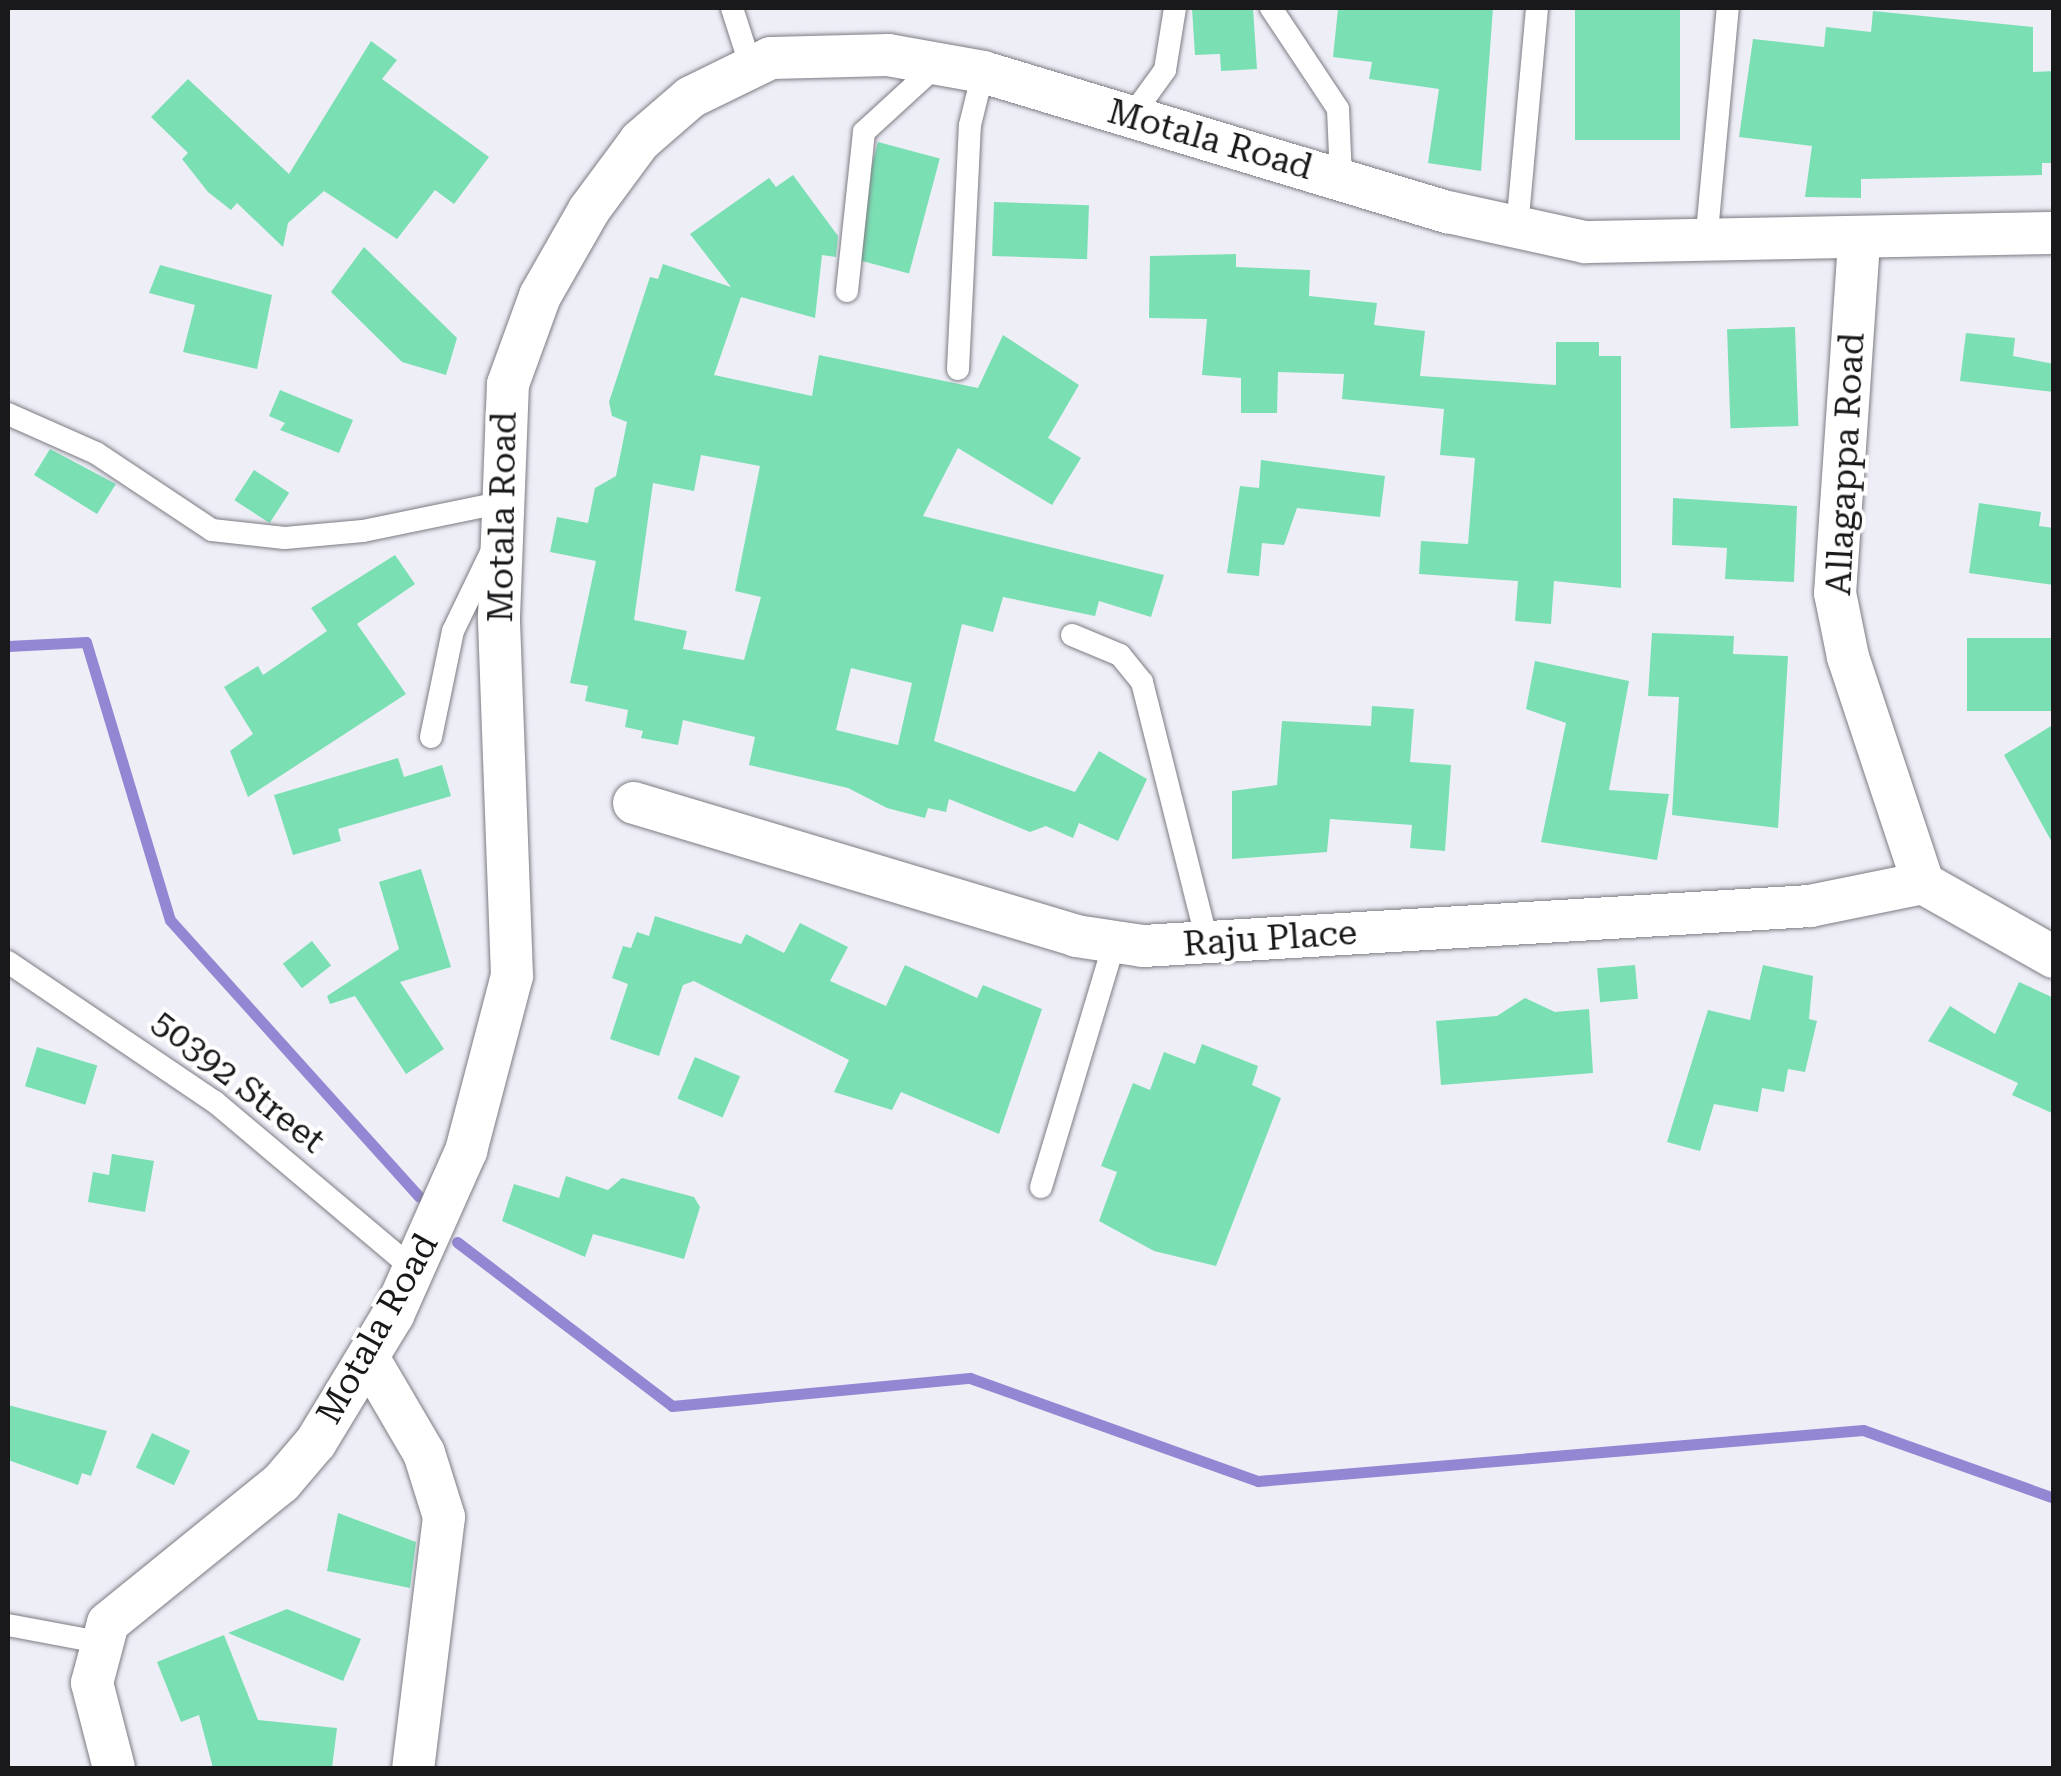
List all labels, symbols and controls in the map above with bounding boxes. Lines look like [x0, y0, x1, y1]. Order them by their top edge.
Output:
street label: Motala Road [1103, 91, 1317, 189]
street label: Allagappa Road [1818, 331, 1874, 597]
street label: Motala Road [480, 411, 526, 623]
street label: Raju Place [1181, 912, 1359, 966]
street label: 50392 Street [143, 1002, 333, 1162]
street label: Motala Road [308, 1227, 448, 1431]

